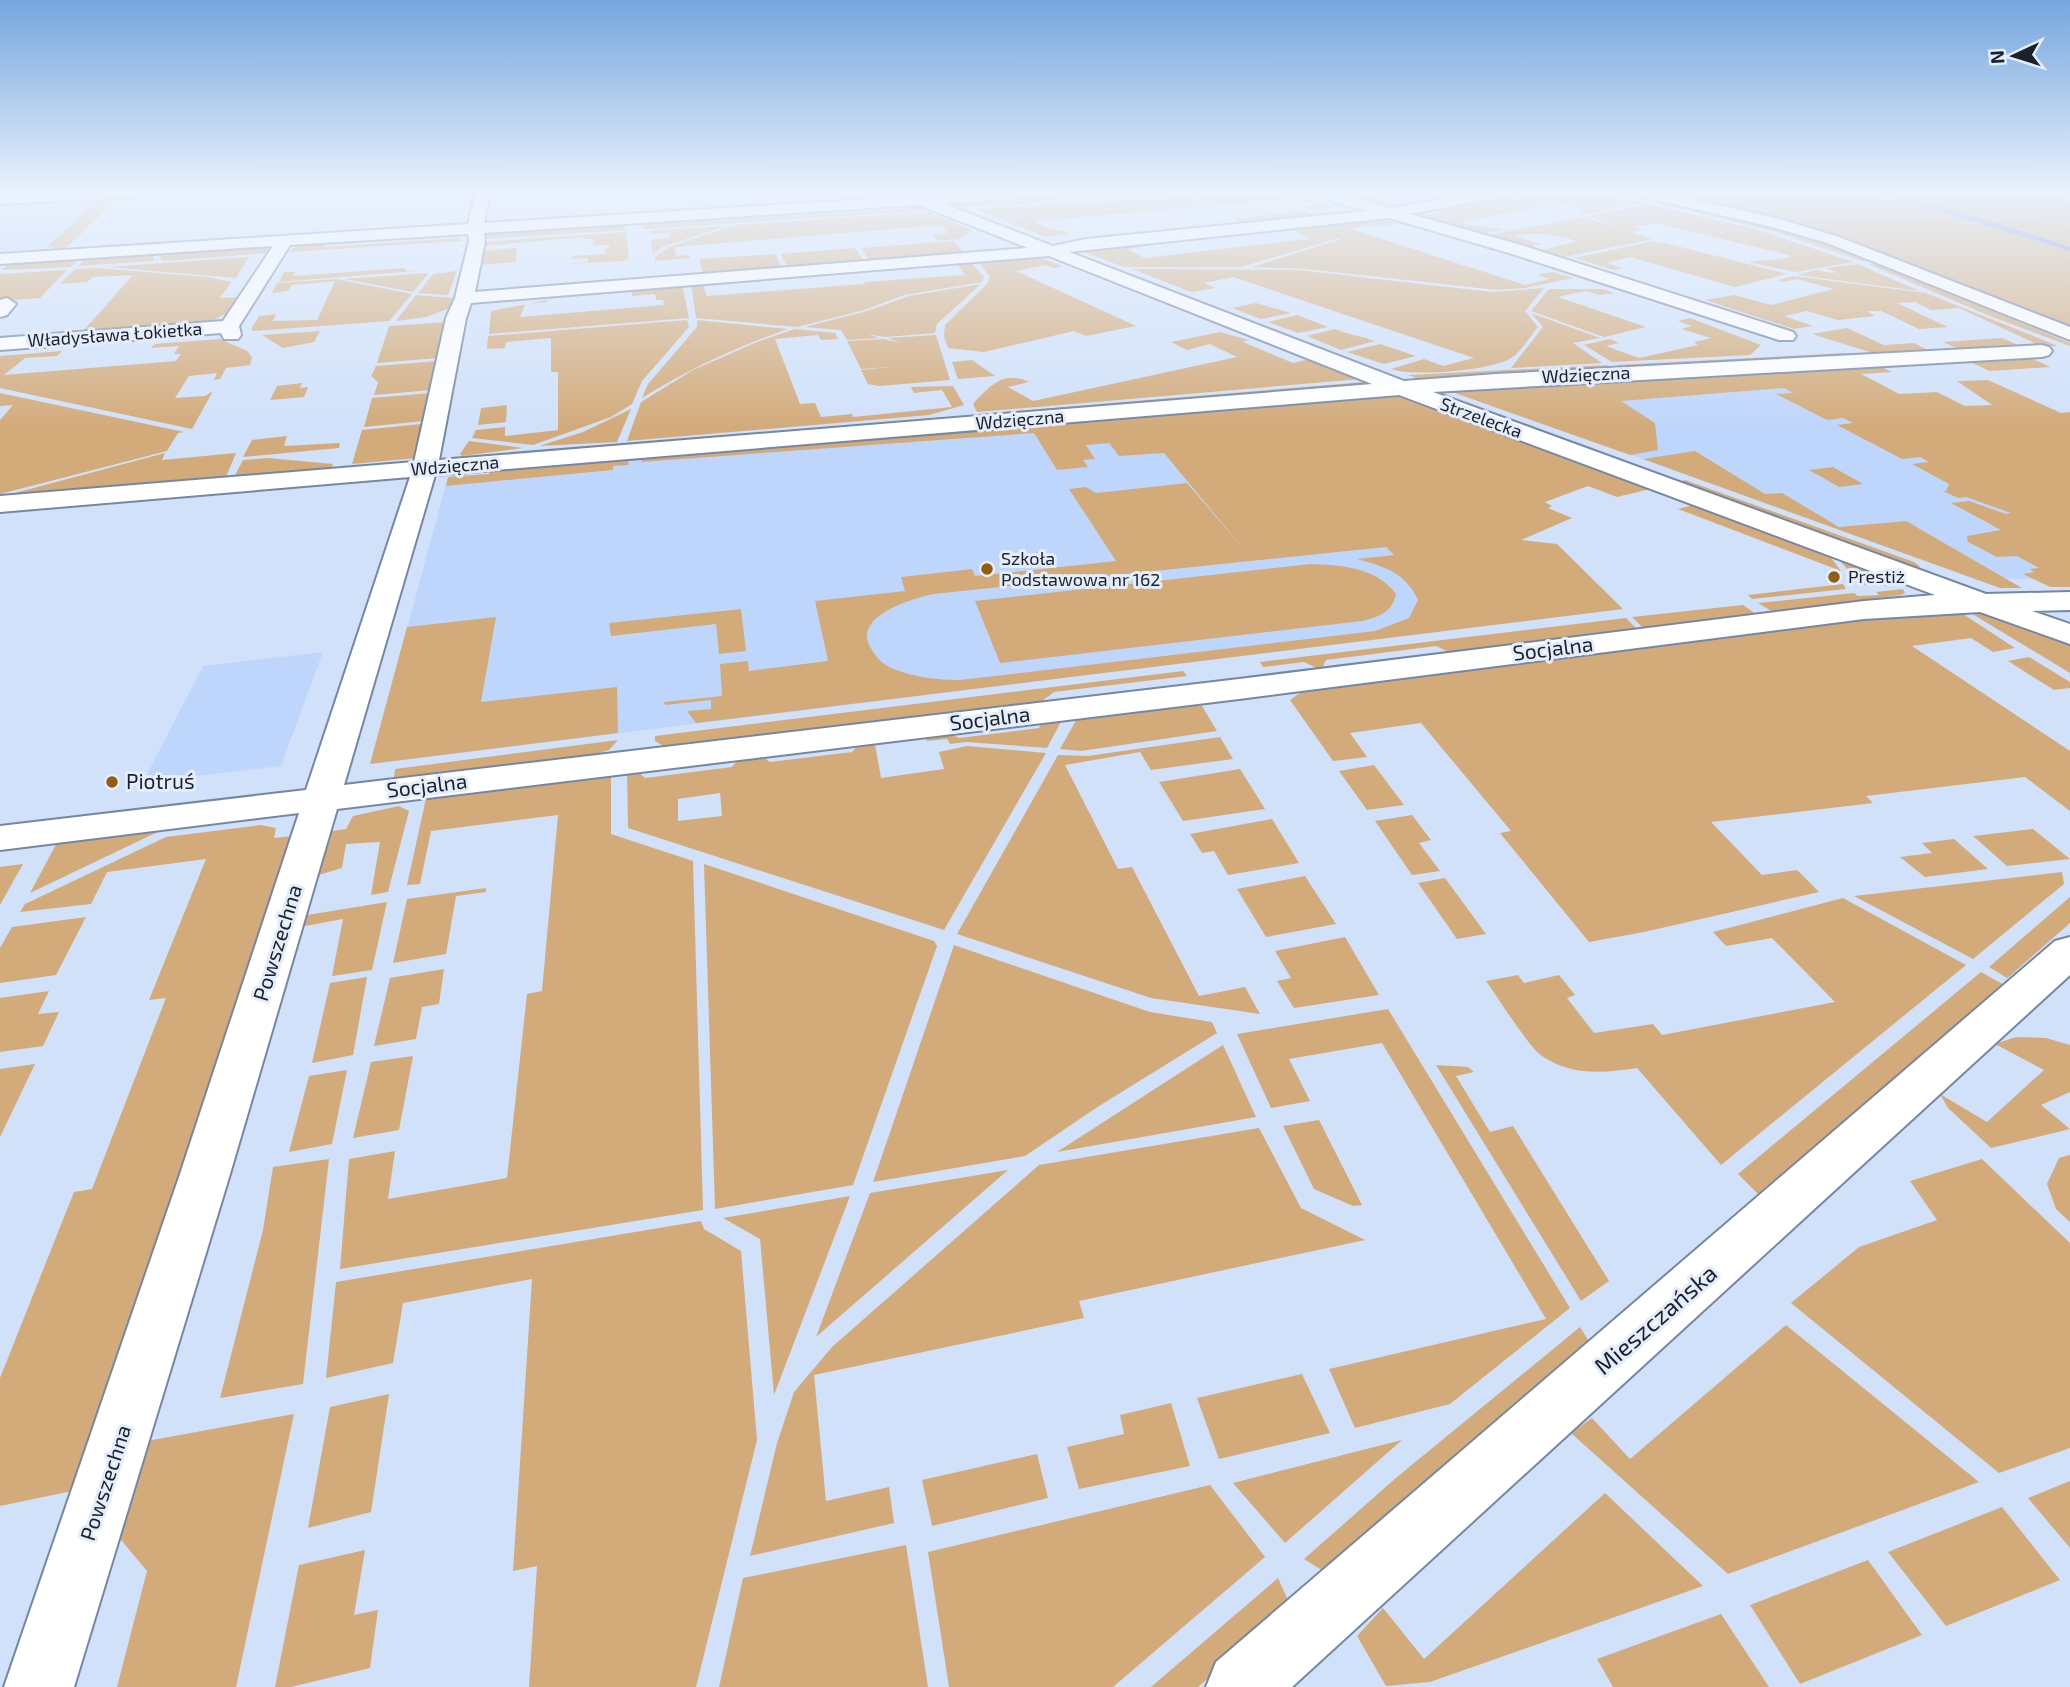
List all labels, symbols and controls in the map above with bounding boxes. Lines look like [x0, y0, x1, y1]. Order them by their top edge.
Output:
north arrow [1979, 21, 2049, 91]
text: N [1985, 50, 2008, 65]
street label: Władysława Łokietka [27, 317, 203, 351]
street label: Wdzięczna [1541, 361, 1631, 387]
street label: Strzelecka [1437, 392, 1525, 442]
street label: Wdzięczna [975, 404, 1065, 434]
street label: Wdzięczna [410, 450, 500, 480]
place label: Szkoła Podstawowa nr 162 [1001, 547, 1160, 590]
marker: Szkoła Podstawowa nr 162 [979, 561, 995, 577]
place label: Prestiż [1848, 565, 1905, 587]
marker: Prestiż [1826, 569, 1842, 585]
street label: Socjalna [1511, 630, 1595, 666]
street label: Socjalna [948, 700, 1032, 736]
street label: Socjalna [385, 767, 469, 803]
place label: Piotruś [126, 768, 195, 793]
marker: Piotruś [104, 774, 120, 790]
street label: Powszechna [247, 881, 306, 1004]
street label: Mieszczańska [1588, 1258, 1722, 1380]
street label: Powszechna [74, 1421, 135, 1544]

